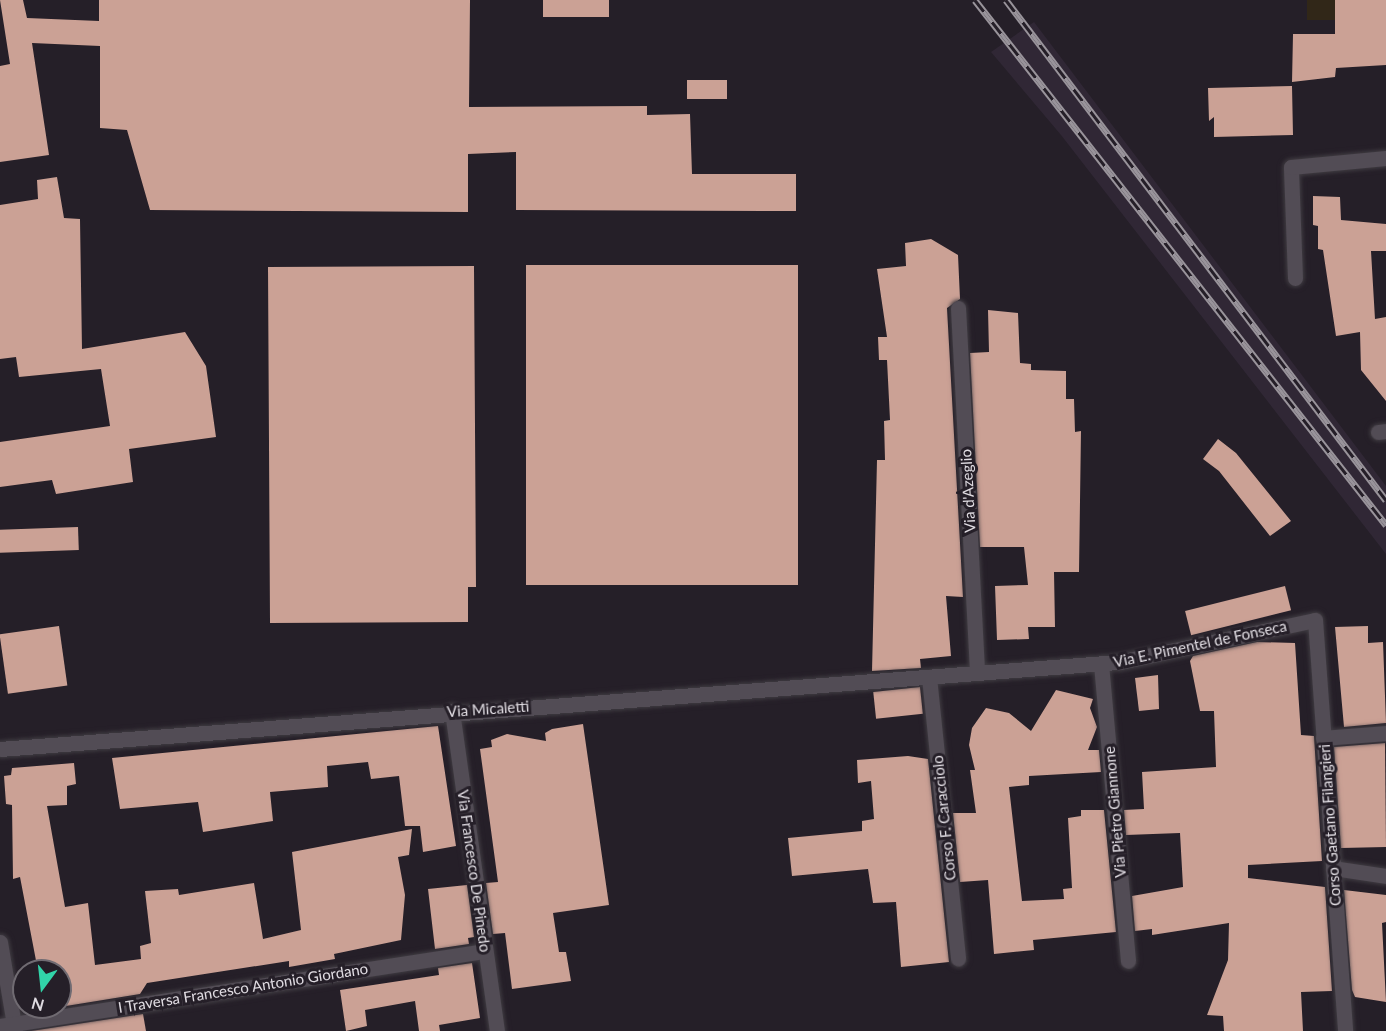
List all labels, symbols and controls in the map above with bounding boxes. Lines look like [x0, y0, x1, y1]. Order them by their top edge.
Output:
street label: Via d'Azeglio [957, 449, 979, 533]
street label: Via E. Pimentel de Fonseca [1112, 617, 1288, 671]
street label: Via Micaletti [446, 697, 530, 721]
street label: Corso Gaetano Filangieri [1315, 743, 1345, 907]
street label: Via Pietro Giannone [1100, 746, 1130, 878]
street label: Corso F. Caracciolo [928, 755, 960, 881]
street label: Via Francesco De Pinedo [454, 789, 494, 953]
north arrow [12, 959, 72, 1019]
street label: I Traversa Francesco Antonio Giordano [116, 959, 370, 1017]
text: N [29, 994, 46, 1016]

